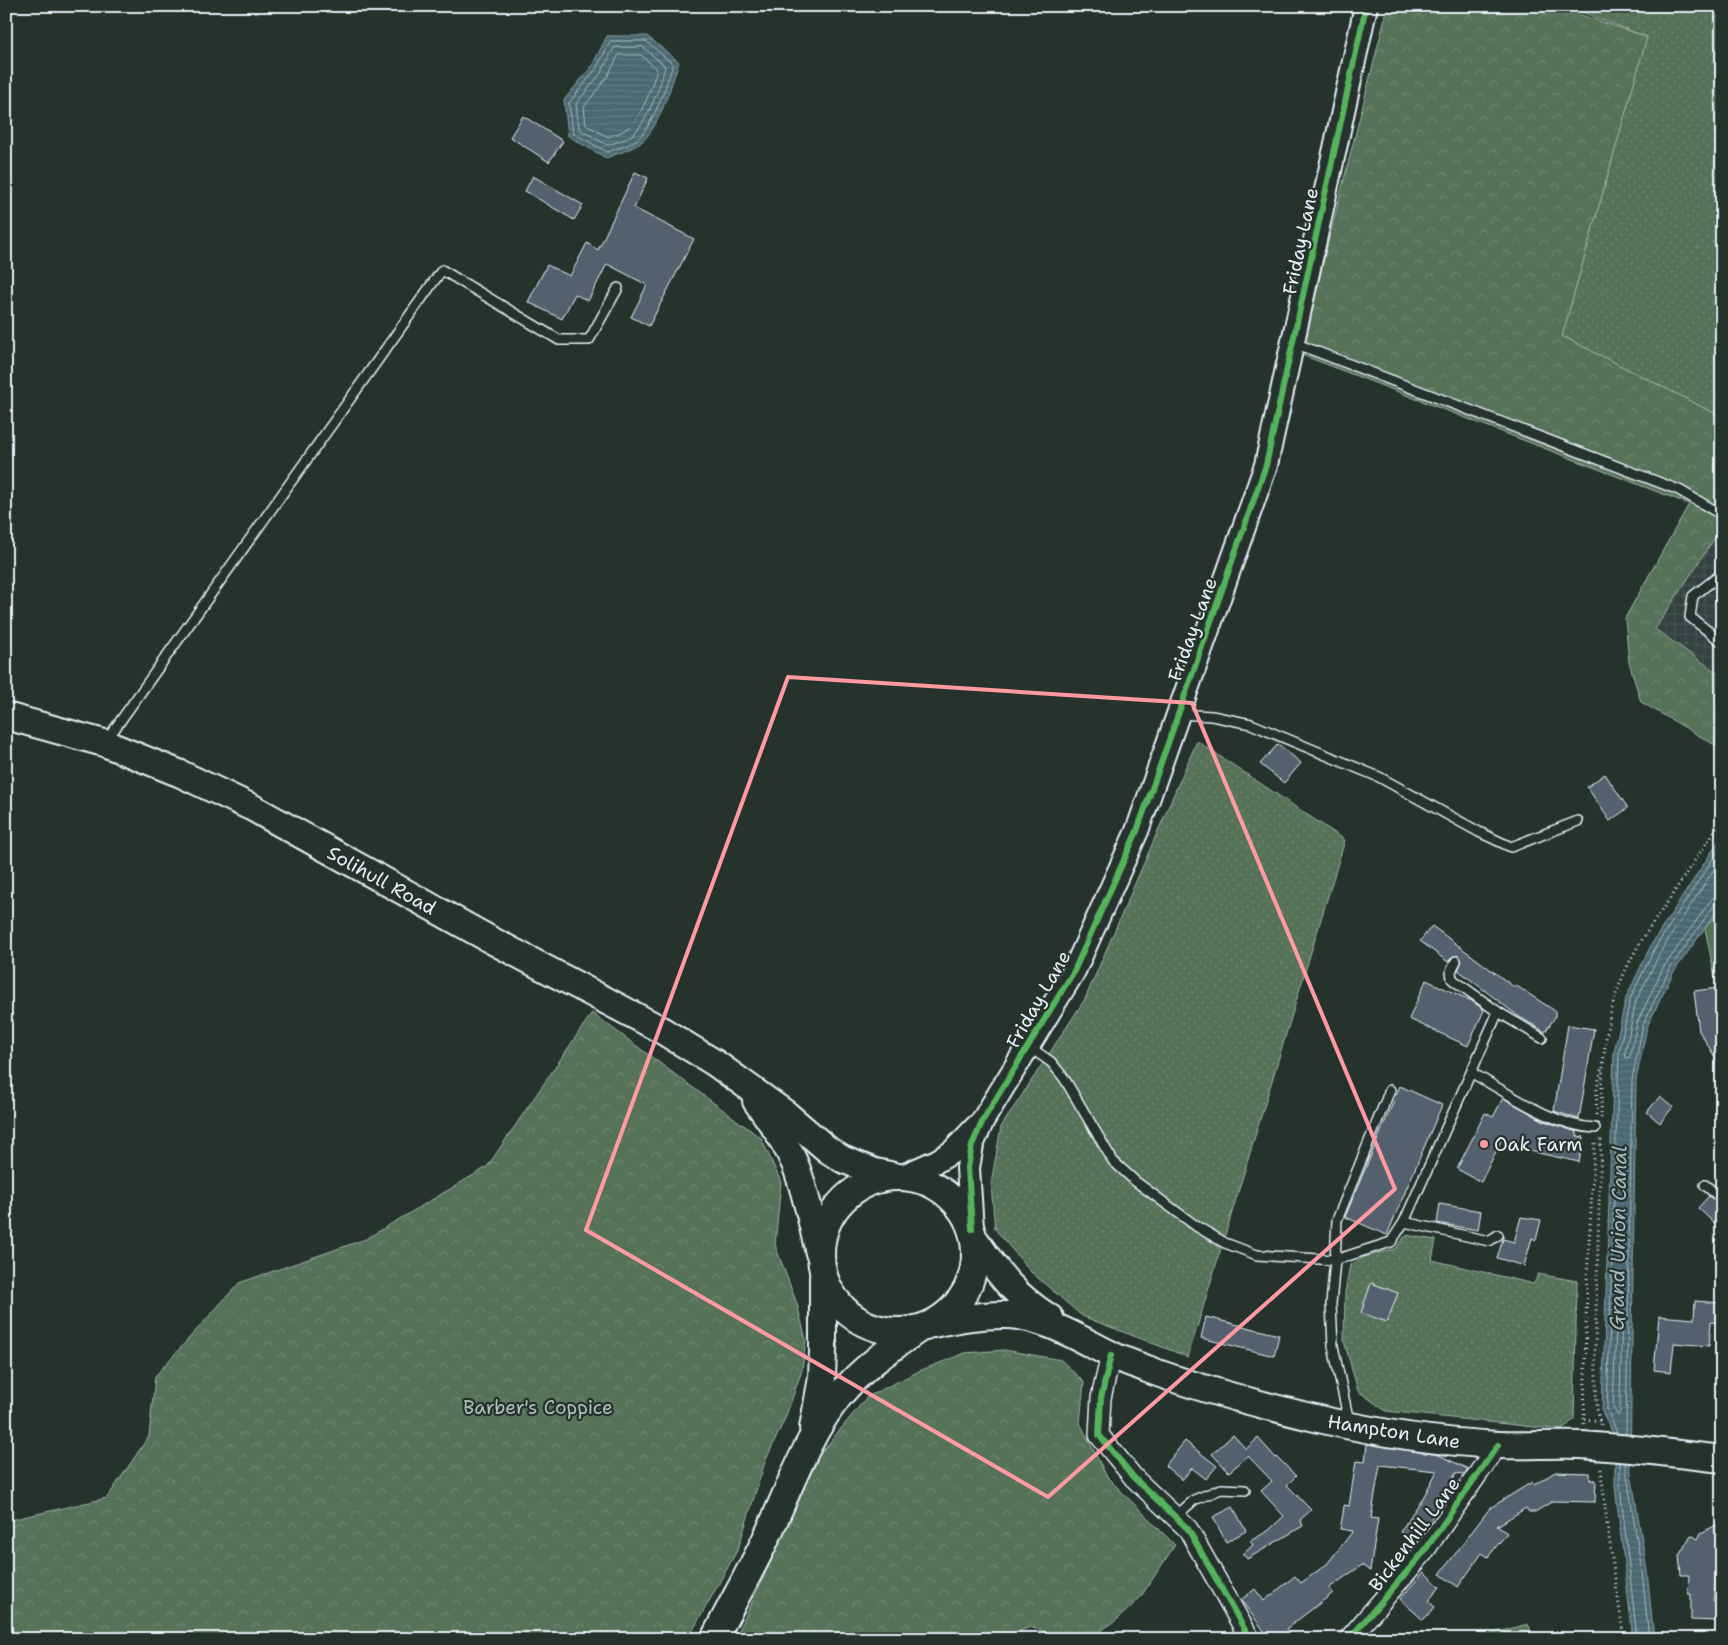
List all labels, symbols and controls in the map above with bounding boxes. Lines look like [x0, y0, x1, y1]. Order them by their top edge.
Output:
street label: Friday Lane [1277, 185, 1324, 297]
street label: Friday Lane [1162, 574, 1223, 684]
street label: Solihull Road [323, 840, 441, 921]
street label: Friday Lane [1000, 946, 1076, 1053]
place label: Oak Farm [1494, 1132, 1583, 1157]
marker: Oak Farm [1478, 1138, 1490, 1150]
water label: Grand Union Canal [1603, 1145, 1633, 1331]
park label: Barber's Coppice [463, 1395, 613, 1420]
street label: Hampton Lane [1326, 1409, 1462, 1454]
street label: Bickenhill Lane [1363, 1472, 1466, 1597]

